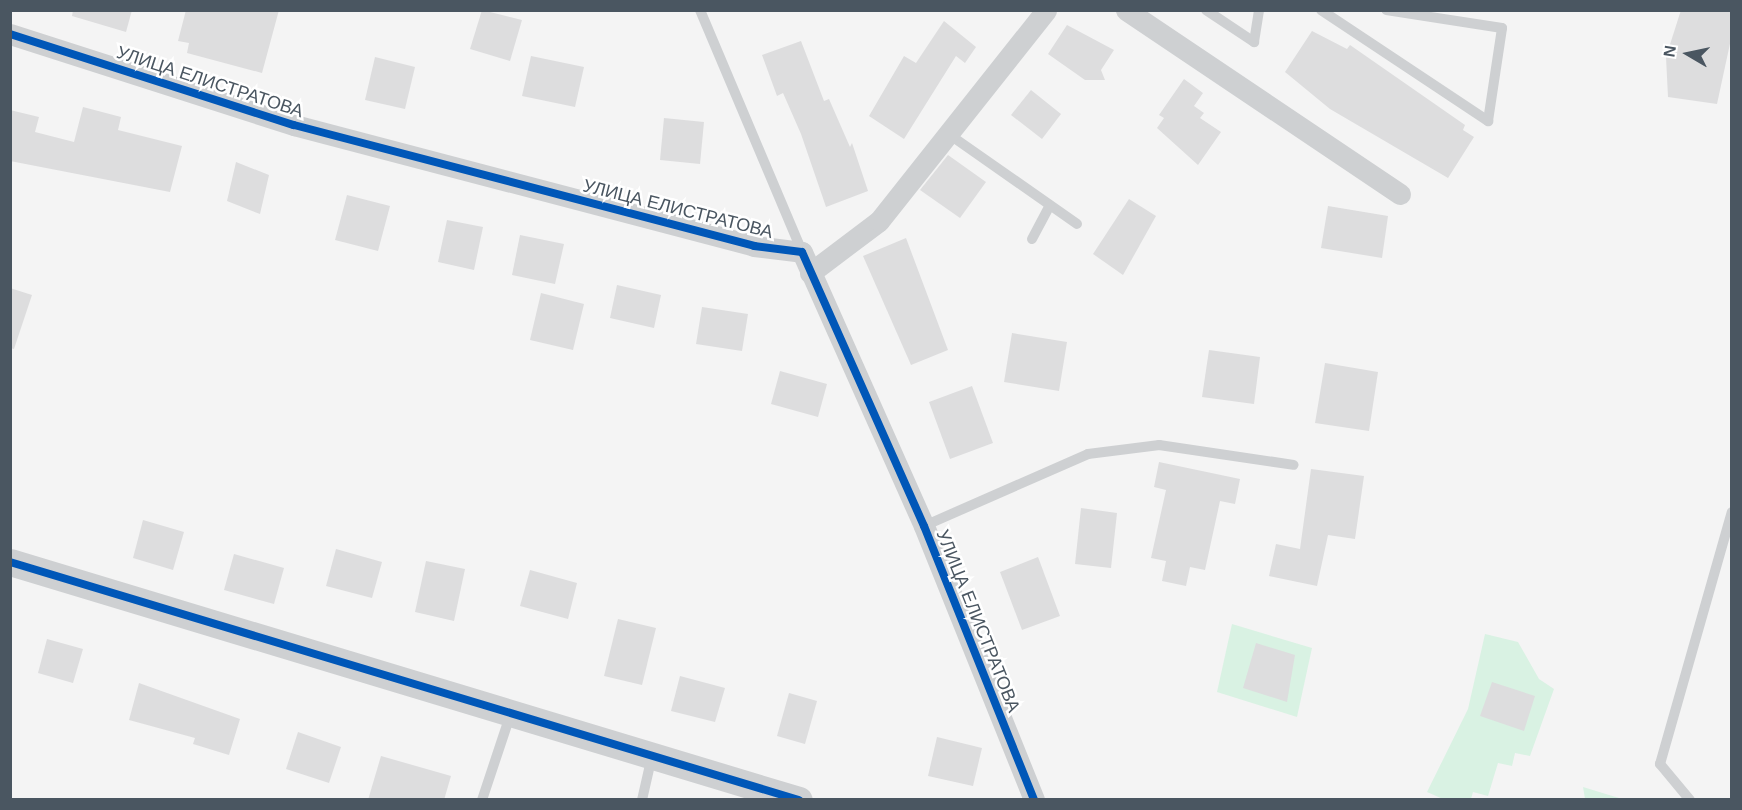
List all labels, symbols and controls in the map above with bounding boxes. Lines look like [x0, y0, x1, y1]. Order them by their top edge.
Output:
north arrow [1658, 24, 1718, 84]
street label: УЛИЦА ЕЛИСТРАТОВА [114, 42, 306, 122]
text: N [1660, 44, 1679, 58]
street label: УЛИЦА ЕЛИСТРАТОВА [581, 175, 775, 243]
street label: УЛИЦА ЕЛИСТРАТОВА [931, 527, 1025, 715]

